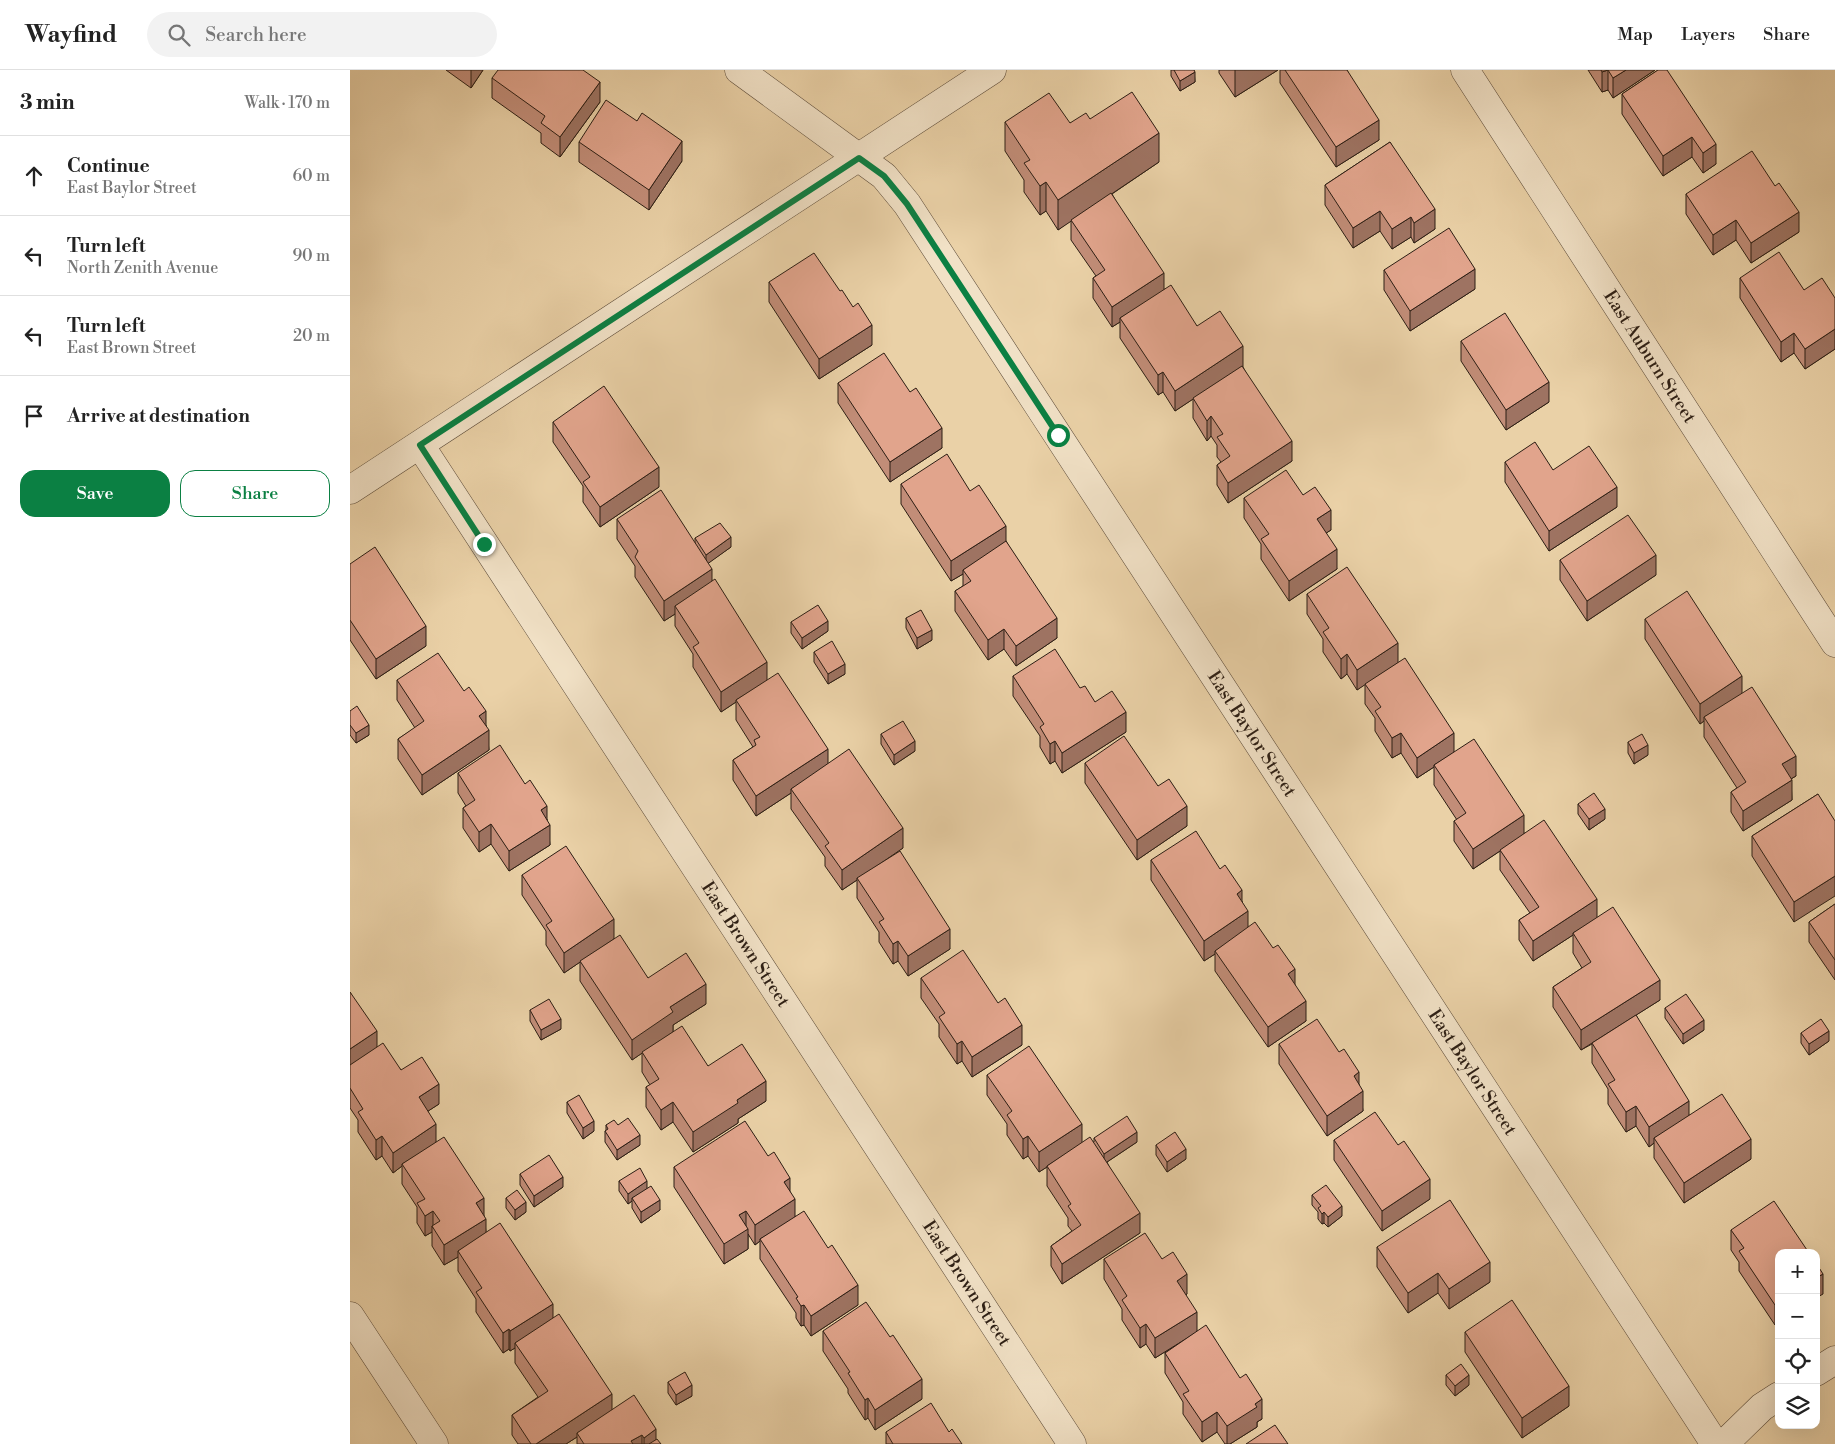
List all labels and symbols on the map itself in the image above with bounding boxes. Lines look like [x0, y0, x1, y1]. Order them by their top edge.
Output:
street label: East Auburn Street [1598, 286, 1701, 428]
route start [1047, 424, 1070, 447]
route end [473, 533, 496, 556]
street label: East Baylor Street [1202, 666, 1302, 802]
street label: East Brown Street [696, 877, 795, 1012]
street label: East Baylor Street [1423, 1005, 1522, 1140]
street label: East Brown Street [917, 1216, 1016, 1351]

